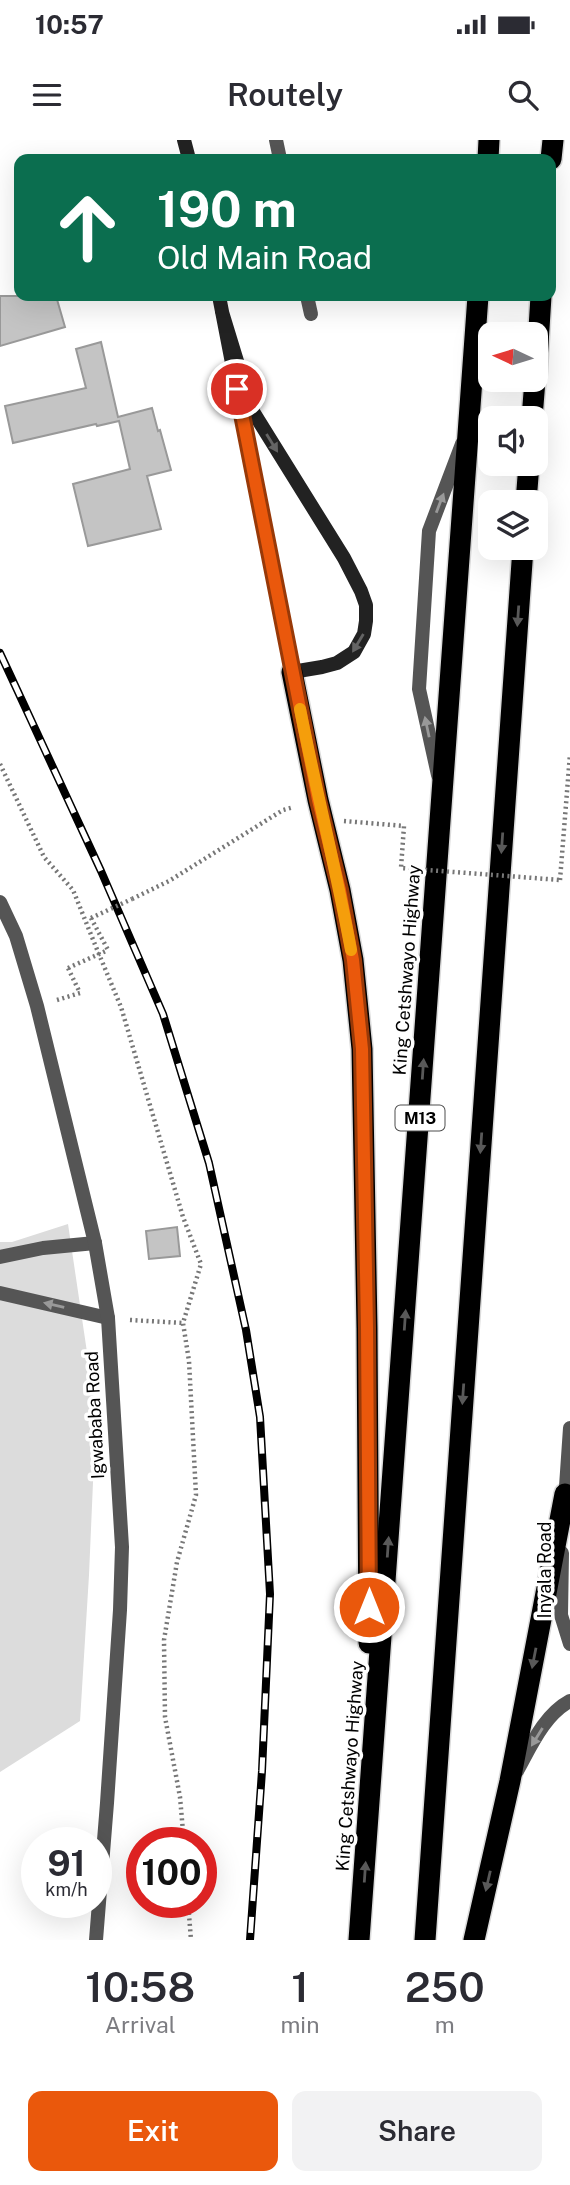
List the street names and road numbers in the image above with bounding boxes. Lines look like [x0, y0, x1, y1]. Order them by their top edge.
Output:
street label: King Cetshwayo Highway [389, 864, 424, 1076]
road number: M13 [396, 1106, 444, 1130]
street label: Igwababa Road [81, 1351, 108, 1480]
street label: Inyala Road [534, 1522, 555, 1618]
street label: King Cetshwayo Highway [332, 1660, 367, 1872]

